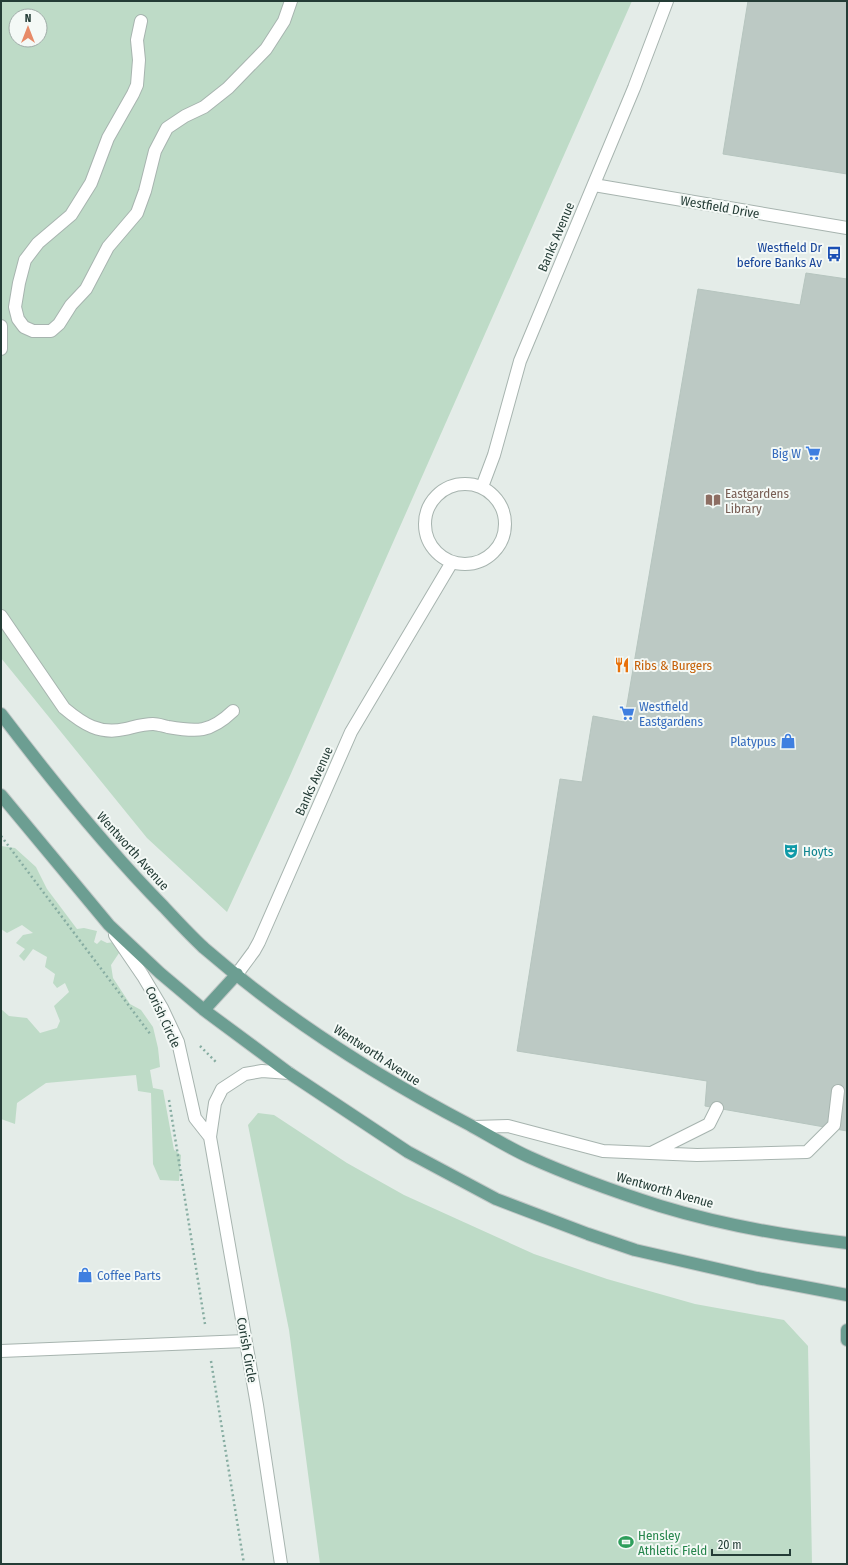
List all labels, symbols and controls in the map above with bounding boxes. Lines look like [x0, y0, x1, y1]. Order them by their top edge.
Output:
north arrow [8, 8, 48, 48]
text: N [25, 12, 31, 25]
street label: Westfield Drive [679, 193, 761, 221]
street label: Banks Avenue [535, 200, 577, 274]
place label: Westfield Dr before Banks Av [737, 240, 822, 270]
bus stop icon: Westfield Dr before Banks Av [825, 245, 843, 263]
supermarket icon: Big W [804, 444, 822, 462]
place label: Big W [772, 446, 801, 461]
place label: Eastgardens Library [725, 486, 789, 516]
library icon: Eastgardens Library [704, 491, 722, 509]
restaurant icon: Ribs & Burgers [613, 656, 631, 674]
place label: Ribs & Burgers [634, 658, 713, 673]
place label: Westfield Eastgardens [639, 699, 703, 729]
supermarket icon: Westfield Eastgardens [618, 704, 636, 722]
shop icon: Platypus [779, 732, 797, 750]
place label: Platypus [730, 734, 776, 749]
street label: Banks Avenue [292, 744, 336, 818]
street label: Wentworth Avenue [94, 809, 172, 893]
theatre icon: Hoyts [782, 842, 800, 860]
place label: Hoyts [803, 844, 834, 859]
street label: Corish Circle [142, 984, 184, 1050]
street label: Wentworth Avenue [331, 1021, 423, 1089]
street label: Wentworth Avenue [615, 1169, 715, 1211]
shop icon: Coffee Parts [76, 1266, 94, 1284]
place label: Coffee Parts [97, 1268, 161, 1283]
street label: Corish Circle [234, 1316, 260, 1384]
place label: Hensley Athletic Field [638, 1528, 707, 1558]
scale bar [712, 1531, 790, 1557]
sports icon: Hensley Athletic Field [617, 1533, 635, 1551]
text: 20 m [718, 1538, 742, 1552]

